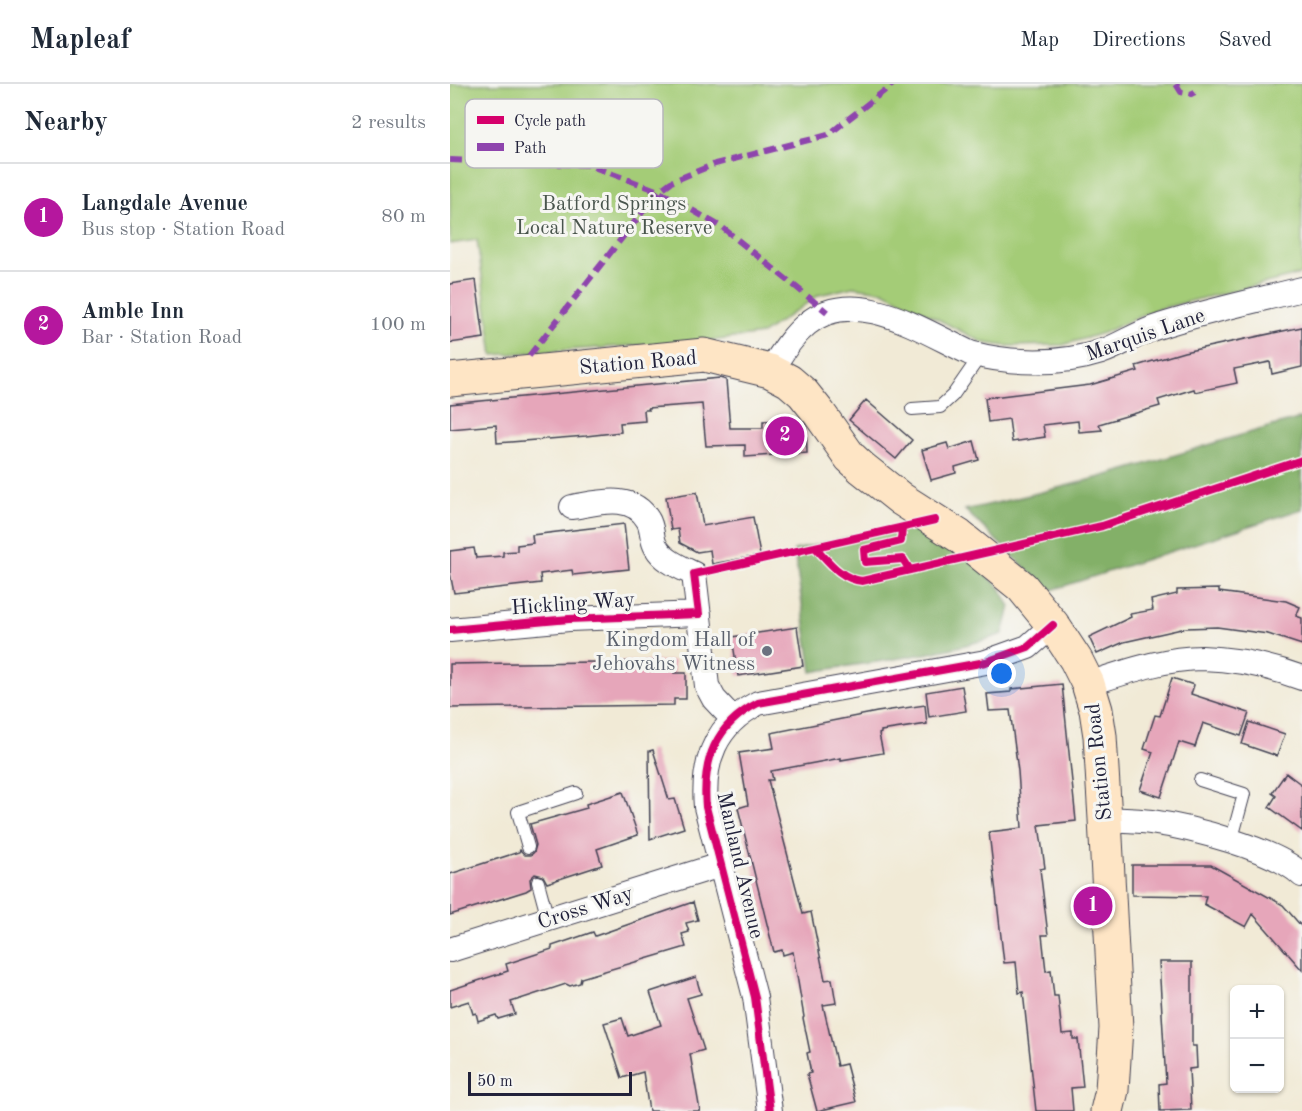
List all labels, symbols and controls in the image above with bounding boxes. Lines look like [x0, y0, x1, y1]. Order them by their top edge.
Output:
text: Mapleaf [30, 27, 130, 55]
text: Map [1020, 30, 1059, 51]
text: Directions [1092, 30, 1186, 51]
text: Saved [1219, 30, 1272, 51]
legend [465, 99, 663, 168]
text: Nearby [24, 110, 108, 136]
text: 2 results [351, 113, 426, 133]
text: Cycle path [514, 114, 586, 130]
text: Path [514, 141, 547, 157]
text: Langdale Avenue [81, 193, 248, 215]
park label: Batford Springs Local Nature Reserve [516, 194, 712, 239]
text: 1 [38, 207, 49, 227]
text: 80 m [381, 207, 426, 227]
text: Bus stop · Station Road [81, 220, 285, 240]
text: Amble Inn [81, 301, 184, 323]
street label: Marquis Lane [1083, 305, 1208, 366]
text: 2 [38, 315, 49, 335]
text: 100 m [370, 315, 426, 335]
text: Bar · Station Road [81, 328, 242, 348]
street label: Station Road [578, 348, 698, 379]
pin: 2 [766, 414, 804, 458]
street label: Hickling Way [510, 590, 636, 619]
place label: Kingdom Hall of Jehovahs Witness [592, 630, 756, 675]
marker: Kingdom Hall of Jehovahs Witness [760, 644, 774, 658]
your location [987, 659, 1016, 688]
street label: Station Road [1083, 702, 1116, 822]
street label: Manland Avenue [712, 790, 767, 941]
street label: Cross Way [535, 883, 636, 934]
pin: 1 [1074, 884, 1112, 928]
map controls [1230, 985, 1284, 1093]
button: + [1230, 985, 1284, 1039]
button: − [1230, 1039, 1284, 1093]
scale bar [468, 1069, 632, 1096]
text: 50 m [477, 1074, 513, 1090]

